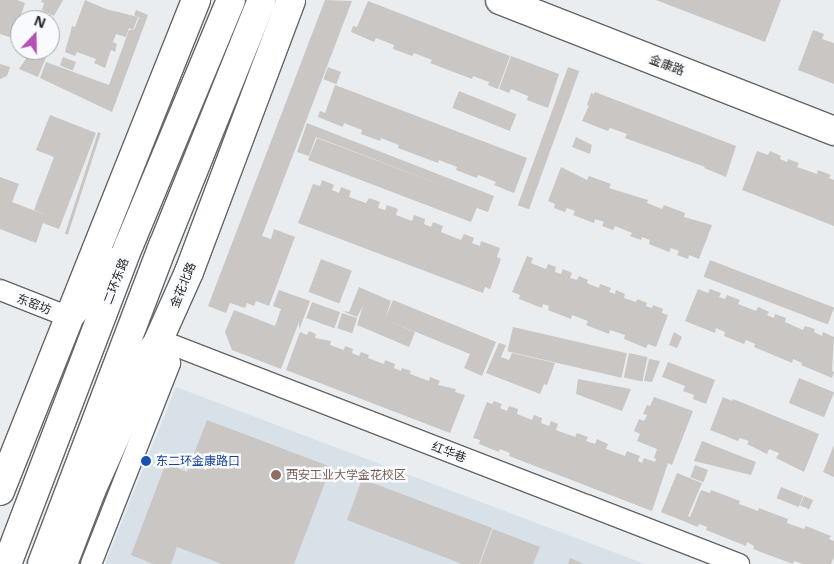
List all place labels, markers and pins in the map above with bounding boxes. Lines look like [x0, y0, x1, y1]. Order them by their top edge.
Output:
place label: 东二环金康路口 [156, 454, 240, 468]
marker: 东二环金康路口 [140, 455, 152, 467]
place label: 西安工业大学金花校区 [286, 468, 406, 482]
marker: 西安工业大学金花校区 [270, 469, 282, 481]

